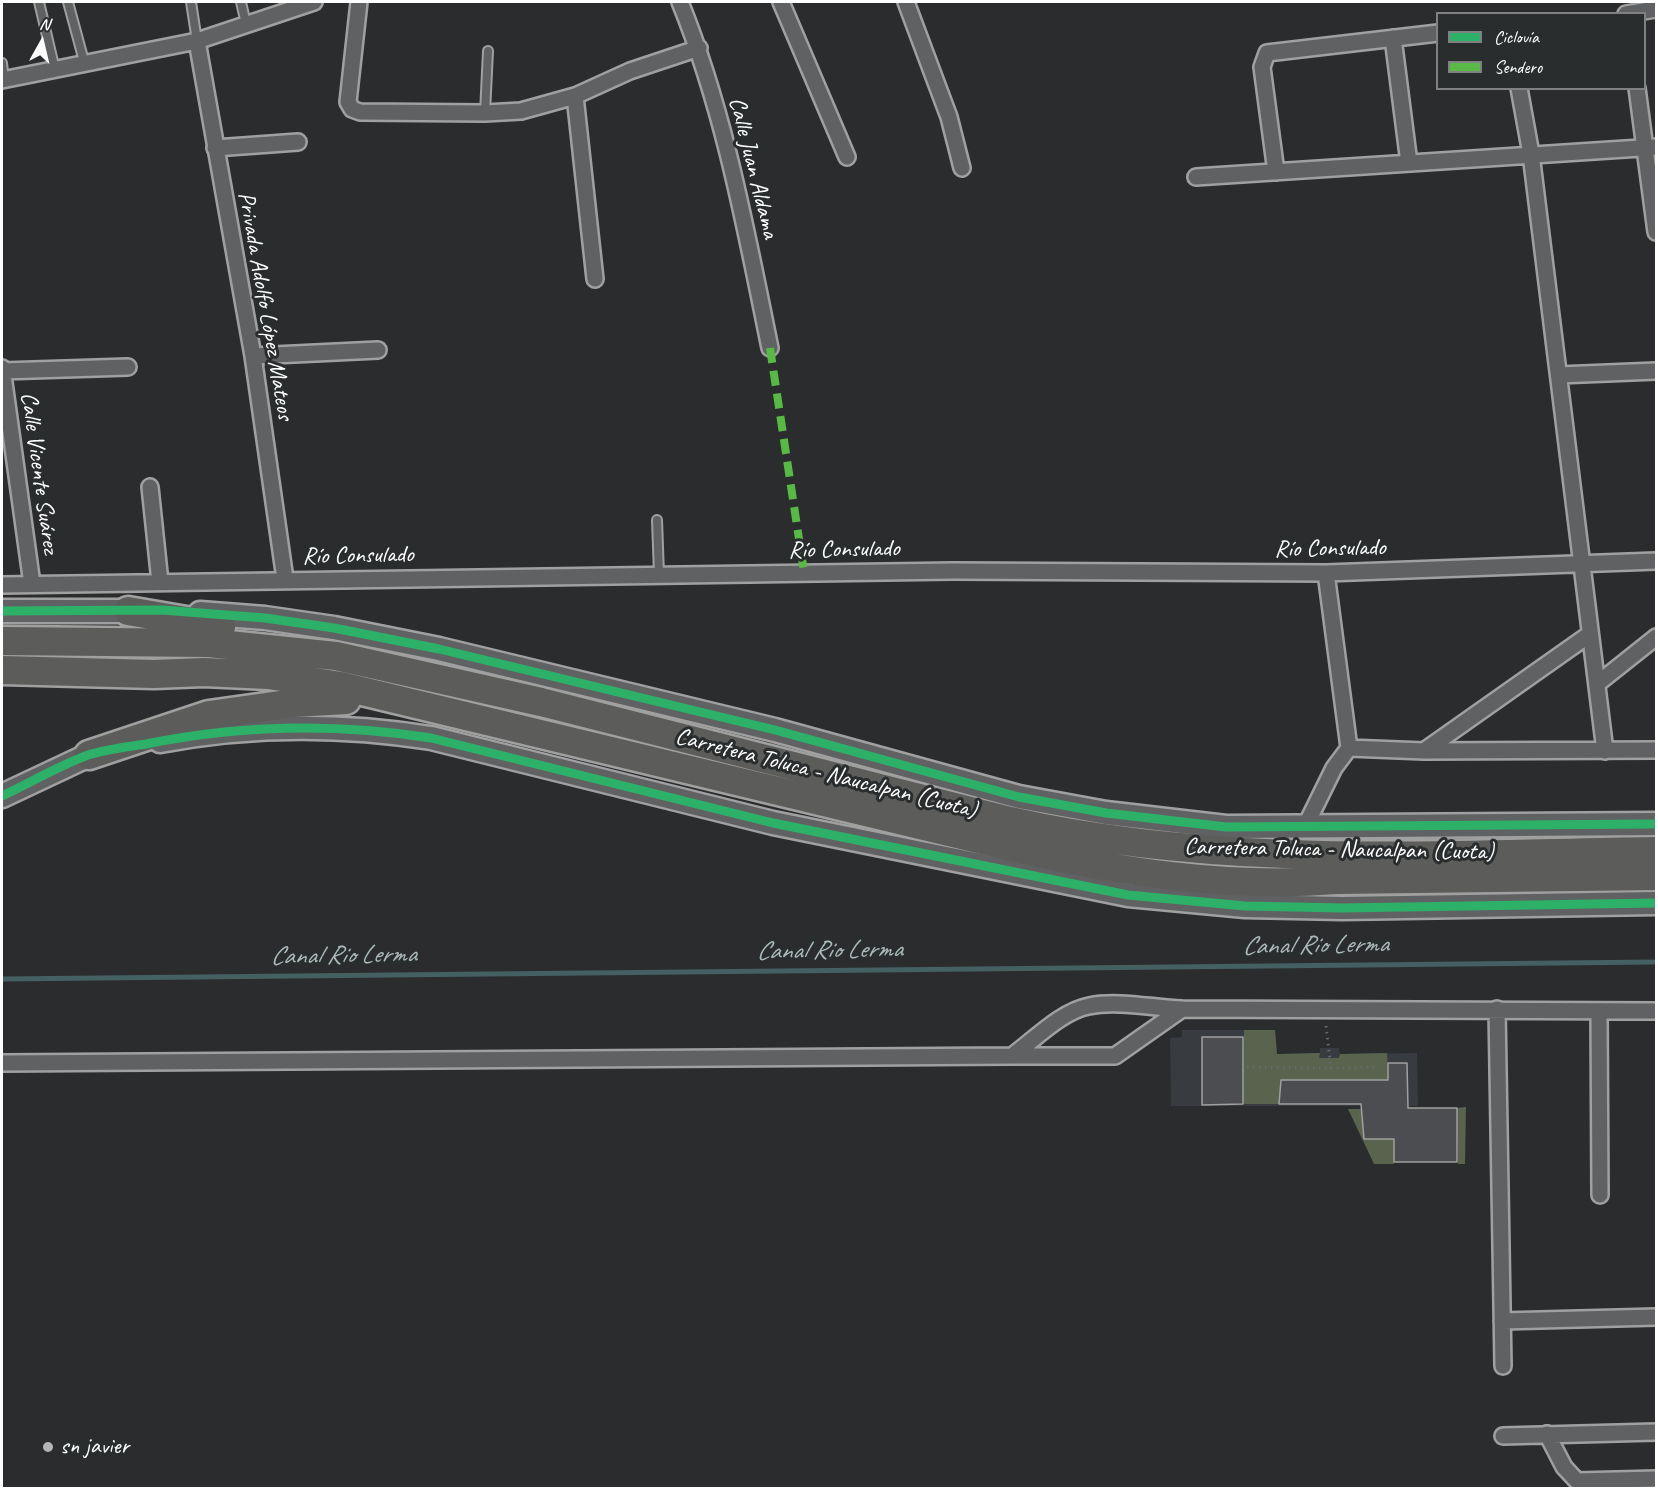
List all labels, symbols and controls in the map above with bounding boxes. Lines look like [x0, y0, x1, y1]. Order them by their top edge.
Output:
north arrow [12, 12, 72, 72]
legend [1436, 12, 1646, 90]
text: N [38, 14, 51, 35]
text: Ciclovía [1494, 26, 1539, 48]
text: Sendero [1494, 56, 1542, 78]
street label: Calle Juan Aldama [722, 94, 784, 242]
street label: Privada Adolfo López Mateos [231, 190, 299, 422]
street label: Calle Vicente Suárez [13, 390, 65, 556]
street label: Río Consulado [1274, 534, 1386, 564]
street label: Río Consulado [788, 535, 900, 565]
street label: Río Consulado [302, 541, 414, 571]
street label: Carretera Toluca - Naucalpan (Cuota) [672, 723, 980, 825]
street label: Carretera Toluca - Naucalpan (Cuota) [1184, 833, 1494, 867]
water label: Canal Rio Lerma [1242, 929, 1388, 963]
water label: Canal Rio Lerma [756, 934, 902, 968]
water label: Canal Rio Lerma [270, 939, 416, 973]
place label: sn javier [60, 1433, 129, 1461]
marker: sn javier [41, 1440, 55, 1454]

